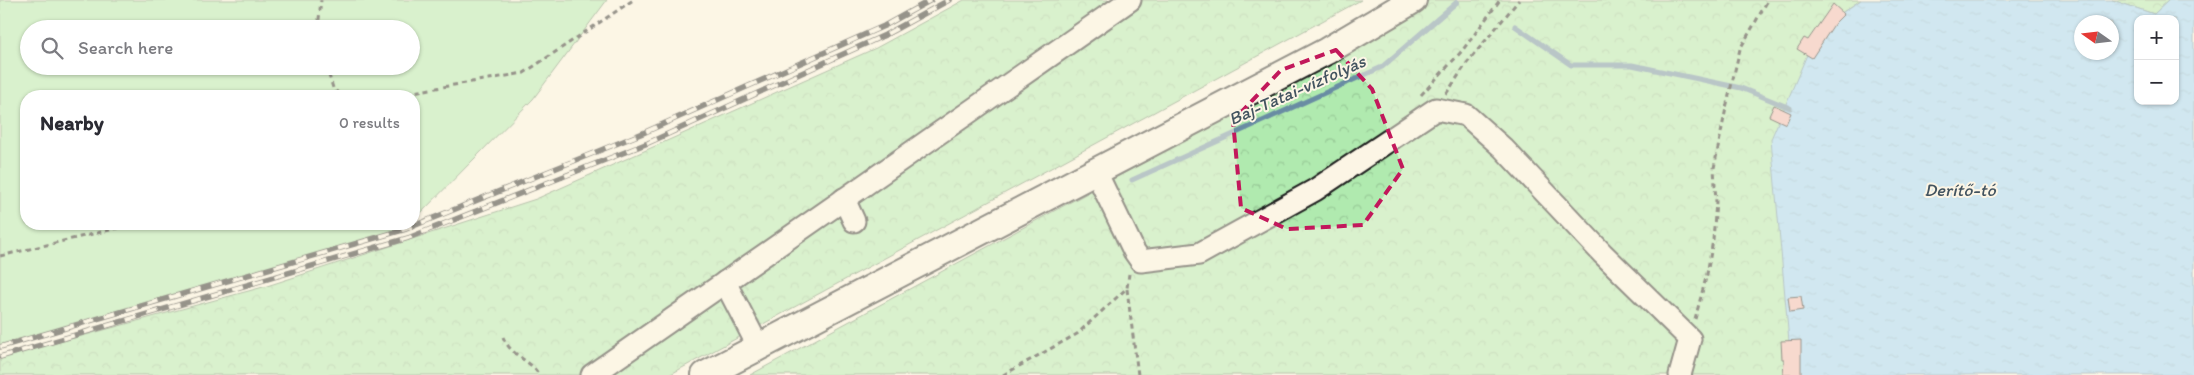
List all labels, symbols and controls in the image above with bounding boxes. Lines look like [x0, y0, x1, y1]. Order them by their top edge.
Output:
north arrow [2074, 15, 2119, 60]
map controls [2134, 15, 2179, 105]
button: + [2134, 15, 2179, 60]
search box [20, 20, 420, 75]
icon: search [38, 34, 66, 62]
text: Search here [78, 36, 173, 59]
water label: Baj-Tatai-vízfolyás [1225, 50, 1370, 130]
button: − [2134, 60, 2179, 105]
text: Nearby [40, 110, 104, 135]
text: 0 results [339, 113, 400, 132]
water label: Derítő-tó [1924, 179, 1997, 201]

